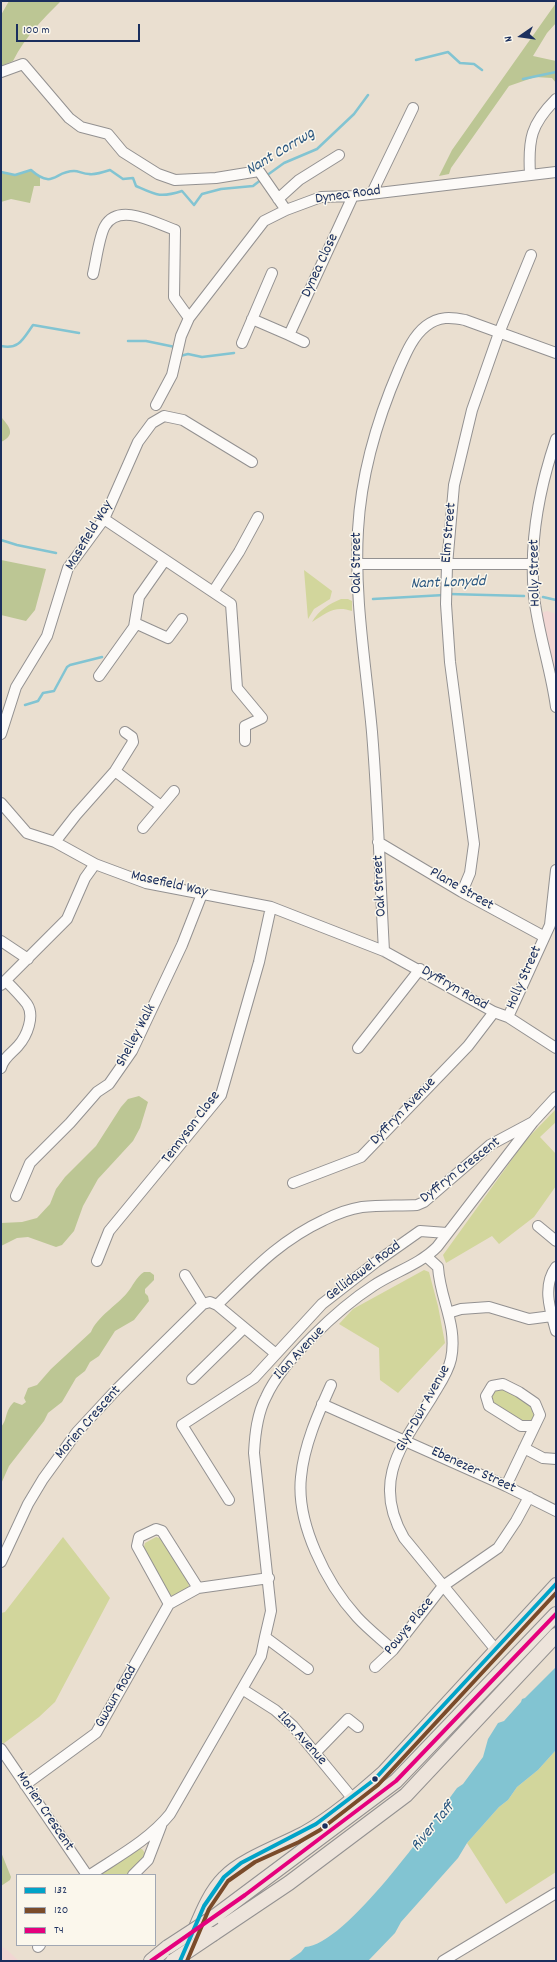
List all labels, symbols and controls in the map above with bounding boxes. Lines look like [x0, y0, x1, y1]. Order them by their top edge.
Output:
scale bar [18, 16, 142, 42]
north arrow [501, 16, 541, 56]
text: 100 m [23, 22, 50, 39]
text: N [501, 34, 518, 43]
water label: Nant Corrwg [243, 125, 319, 181]
street label: Dynea Road [314, 183, 382, 209]
street label: Dynea Close [298, 231, 344, 301]
street label: Masefield Way [62, 498, 118, 574]
street label: Elm Street [438, 502, 462, 564]
street label: Oak Street [349, 532, 367, 594]
street label: Holly Street [526, 539, 546, 607]
water label: Nant Lonydd [410, 573, 486, 595]
street label: Oak Street [370, 855, 392, 917]
street label: Plane Street [426, 864, 496, 916]
street label: Masefield Way [129, 867, 209, 903]
street label: Holly Street [503, 944, 547, 1012]
street label: Dyffryn Road [417, 963, 491, 1015]
street label: Shelley Walk [113, 1001, 161, 1071]
street label: Dyffryn Avenue [367, 1074, 441, 1150]
street label: Tennyson Close [159, 1088, 225, 1168]
street label: Dyffryn Crescent [417, 1134, 505, 1208]
street label: Gellidawel Road [323, 1238, 405, 1306]
street label: Ilan Avenue [271, 1323, 329, 1385]
street label: Glyn-Dwr Avenue [393, 1362, 455, 1456]
street label: Morien Crescent [52, 1382, 126, 1464]
street label: Ebenezer Street [428, 1444, 518, 1498]
street label: Powys Place [381, 1595, 439, 1659]
street label: Gwaun Road [92, 1663, 142, 1731]
street label: Ilan Avenue [272, 1708, 330, 1770]
street label: Morien Crescent [11, 1769, 77, 1855]
unlabelled marker [370, 1774, 380, 1784]
water label: River Taff [408, 1798, 460, 1856]
unlabelled marker [320, 1821, 330, 1831]
legend [16, 1874, 156, 1946]
text: 132 [54, 1882, 67, 1899]
text: 120 [54, 1902, 68, 1919]
text: T4 [54, 1922, 64, 1939]

